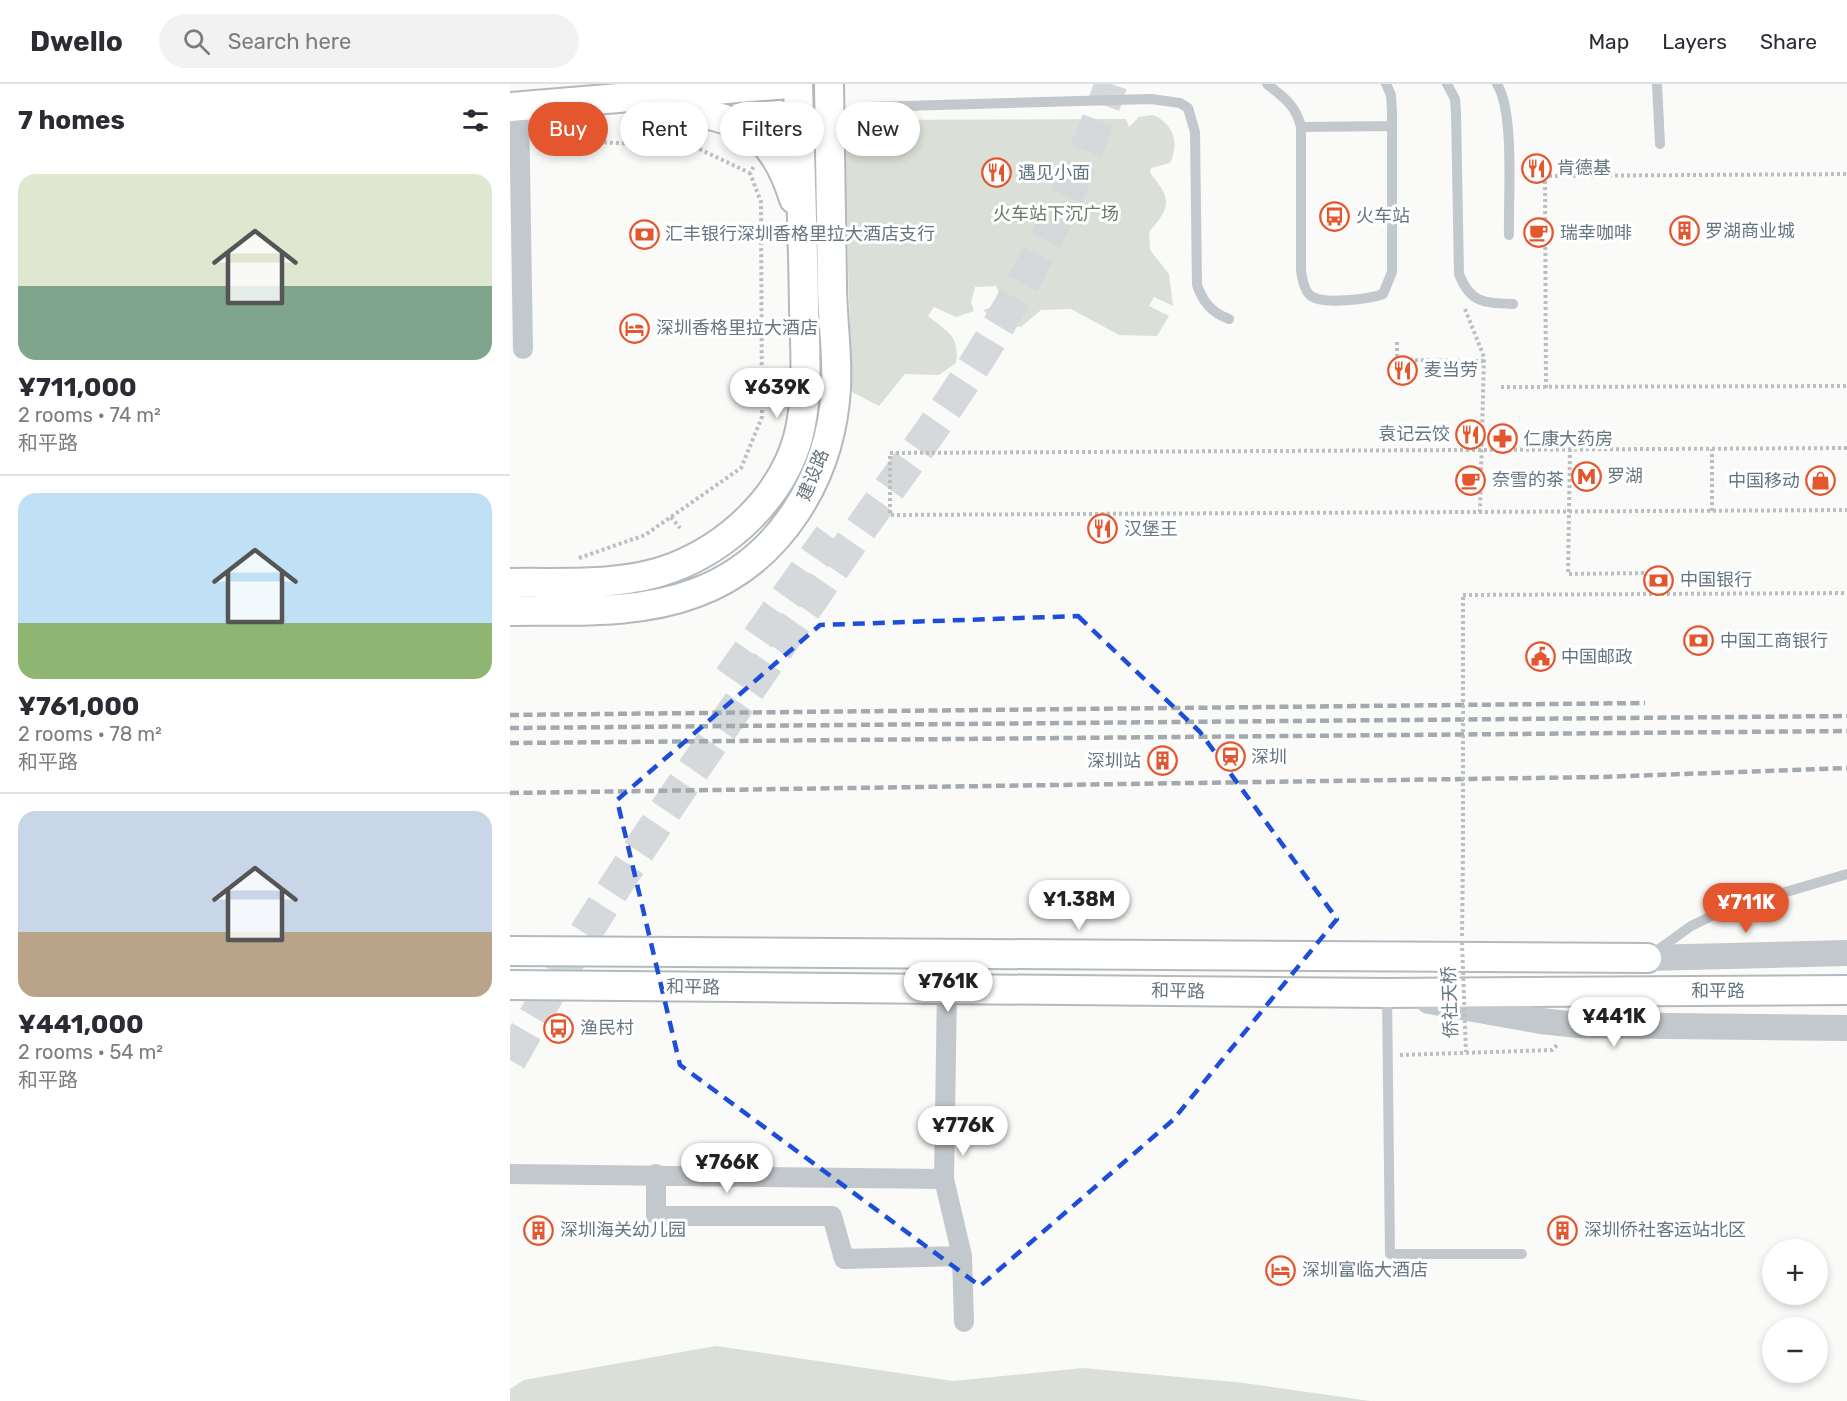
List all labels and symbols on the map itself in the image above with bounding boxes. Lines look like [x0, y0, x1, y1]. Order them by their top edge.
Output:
restaurant icon: 肯德基 [1520, 152, 1552, 184]
restaurant icon: 遇见小面 [981, 157, 1013, 189]
place label: 肯德基 [1557, 157, 1611, 179]
place label: 遇见小面 [1018, 162, 1090, 184]
bus stop icon: 火车站 [1319, 200, 1351, 232]
park label: 火车站下沉广场 [993, 203, 1119, 225]
place label: 火车站 [1356, 205, 1410, 227]
building icon: 罗湖商业城 [1668, 215, 1700, 247]
cafe icon: 瑞幸咖啡 [1523, 217, 1555, 249]
bank icon: 汇丰银行深圳香格里拉大酒店支行 [628, 218, 660, 250]
place label: 罗湖商业城 [1705, 220, 1795, 242]
place label: 瑞幸咖啡 [1560, 222, 1632, 244]
place label: 汇丰银行深圳香格里拉大酒店支行 [665, 223, 935, 245]
hotel icon: 深圳香格里拉大酒店 [619, 312, 651, 344]
place label: 深圳香格里拉大酒店 [656, 317, 818, 339]
restaurant icon: 麦当劳 [1387, 354, 1419, 386]
place label: 麦当劳 [1424, 359, 1478, 381]
pin: ¥639K [735, 368, 819, 419]
restaurant icon: 袁记云饺 [1455, 418, 1487, 450]
place label: 袁记云饺 [1378, 423, 1450, 445]
pharmacy icon: 仁康大药房 [1486, 423, 1518, 455]
place label: 仁康大药房 [1523, 428, 1613, 450]
street label: 建设路 [793, 446, 833, 504]
metro station icon: 罗湖 [1570, 460, 1602, 492]
cafe icon: 奈雪的茶 [1455, 464, 1487, 496]
place label: 罗湖 [1607, 465, 1643, 487]
shop icon: 中国移动 [1805, 465, 1837, 497]
place label: 奈雪的茶 [1492, 469, 1564, 491]
place label: 中国移动 [1728, 470, 1800, 492]
restaurant icon: 汉堡王 [1087, 513, 1119, 545]
place label: 汉堡王 [1124, 518, 1178, 540]
bank icon: 中国银行 [1643, 564, 1675, 596]
place label: 中国银行 [1680, 569, 1752, 591]
bank icon: 中国工商银行 [1683, 625, 1715, 657]
place label: 中国工商银行 [1720, 630, 1828, 652]
public building icon: 中国邮政 [1524, 641, 1556, 673]
place label: 中国邮政 [1561, 646, 1633, 668]
station icon: 深圳 [1214, 741, 1246, 773]
building icon: 深圳站 [1146, 745, 1178, 777]
place label: 深圳 [1251, 746, 1287, 768]
place label: 深圳站 [1087, 750, 1141, 772]
pin: ¥1.38M [1030, 880, 1128, 931]
pin: ¥711K [1704, 883, 1788, 934]
pin: ¥761K [906, 962, 990, 1013]
street label: 侨社天桥 [1438, 966, 1462, 1038]
street label: 和平路 [666, 976, 720, 998]
street label: 和平路 [1151, 980, 1205, 1002]
street label: 和平路 [1691, 980, 1745, 1002]
pin: ¥441K [1572, 997, 1656, 1048]
bus stop icon: 渔民村 [543, 1012, 575, 1044]
place label: 渔民村 [580, 1017, 634, 1039]
pin: ¥776K [921, 1106, 1005, 1157]
pin: ¥766K [685, 1143, 769, 1194]
building icon: 深圳海关幼儿园 [523, 1214, 555, 1246]
building icon: 深圳侨社客运站北区 [1547, 1214, 1579, 1246]
place label: 深圳海关幼儿园 [560, 1219, 686, 1241]
place label: 深圳侨社客运站北区 [1584, 1219, 1746, 1241]
hotel icon: 深圳富临大酒店 [1265, 1254, 1297, 1286]
place label: 深圳富临大酒店 [1302, 1259, 1428, 1281]

